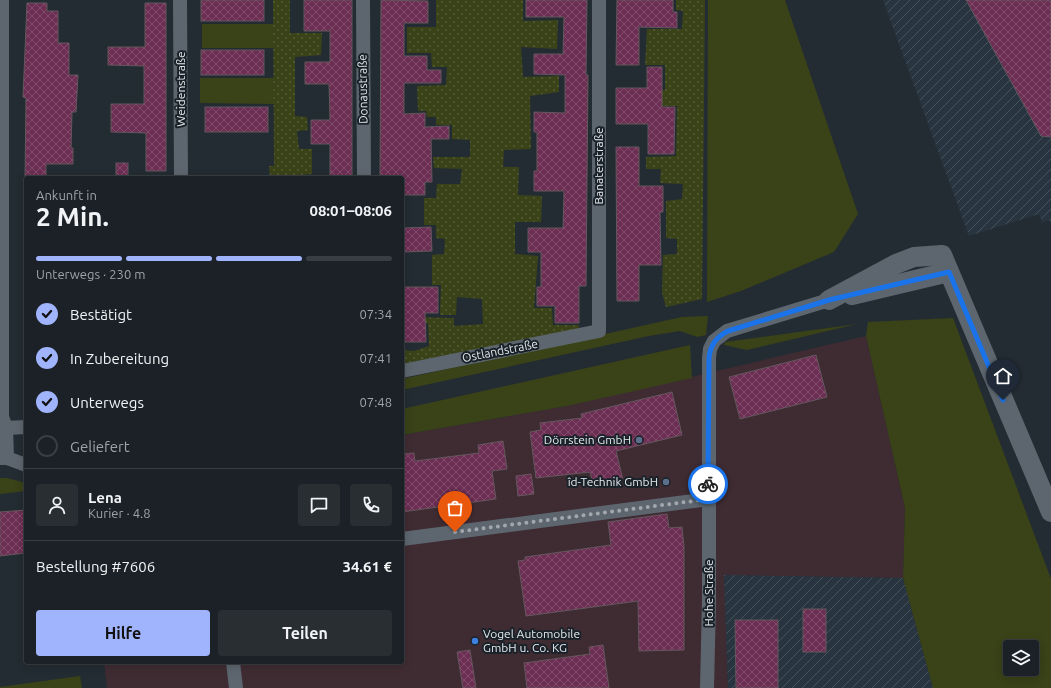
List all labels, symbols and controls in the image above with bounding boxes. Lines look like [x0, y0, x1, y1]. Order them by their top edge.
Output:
street label: Weidenstraße [174, 51, 187, 127]
street label: Donaustraße [355, 54, 370, 124]
street label: Banaterstraße [592, 127, 605, 205]
text: Ankunft in [36, 188, 97, 202]
text: 2 Min. [36, 202, 109, 231]
text: 08:01–08:06 [309, 202, 392, 219]
text: Unterwegs · 230 m [36, 267, 145, 281]
icon: check [36, 303, 58, 325]
text: Bestätigt [70, 306, 132, 323]
text: 07:34 [359, 307, 392, 321]
street label: Ostlandstraße [461, 337, 539, 364]
icon: check [36, 347, 58, 369]
text: In Zubereitung [70, 350, 169, 367]
text: 07:41 [359, 351, 392, 365]
pin [986, 359, 1020, 400]
icon: home [992, 365, 1014, 387]
icon: check [36, 391, 58, 413]
text: Unterwegs [70, 394, 144, 411]
text: 07:48 [359, 395, 392, 409]
place label: Dörrstein GmbH [544, 433, 631, 446]
marker: Dörrstein GmbH [634, 435, 644, 445]
text: Geliefert [70, 438, 130, 455]
courier [688, 464, 728, 504]
icon: bike [697, 473, 719, 495]
place label: îd-Technik GmbH [567, 475, 658, 488]
marker: îd-Technik GmbH [661, 477, 671, 487]
button: person [36, 484, 78, 526]
button: chat [298, 484, 340, 526]
button: phone [350, 484, 392, 526]
text: Lena [88, 489, 122, 506]
pin [438, 491, 472, 532]
icon: bag [444, 497, 466, 519]
text: Kurier · 4.8 [88, 506, 151, 520]
text: Bestellung #7606 [36, 558, 155, 575]
text: 34.61 € [342, 558, 392, 575]
street label: Hohe Straße [702, 559, 715, 627]
button: Hilfe [36, 610, 210, 656]
button: Teilen [218, 610, 392, 656]
place label: Vogel Automobile GmbH u. Co. KG [483, 627, 580, 654]
marker: Vogel Automobile GmbH u. Co. KG [470, 636, 480, 646]
map controls [1003, 640, 1039, 676]
button: layers [1003, 640, 1039, 676]

